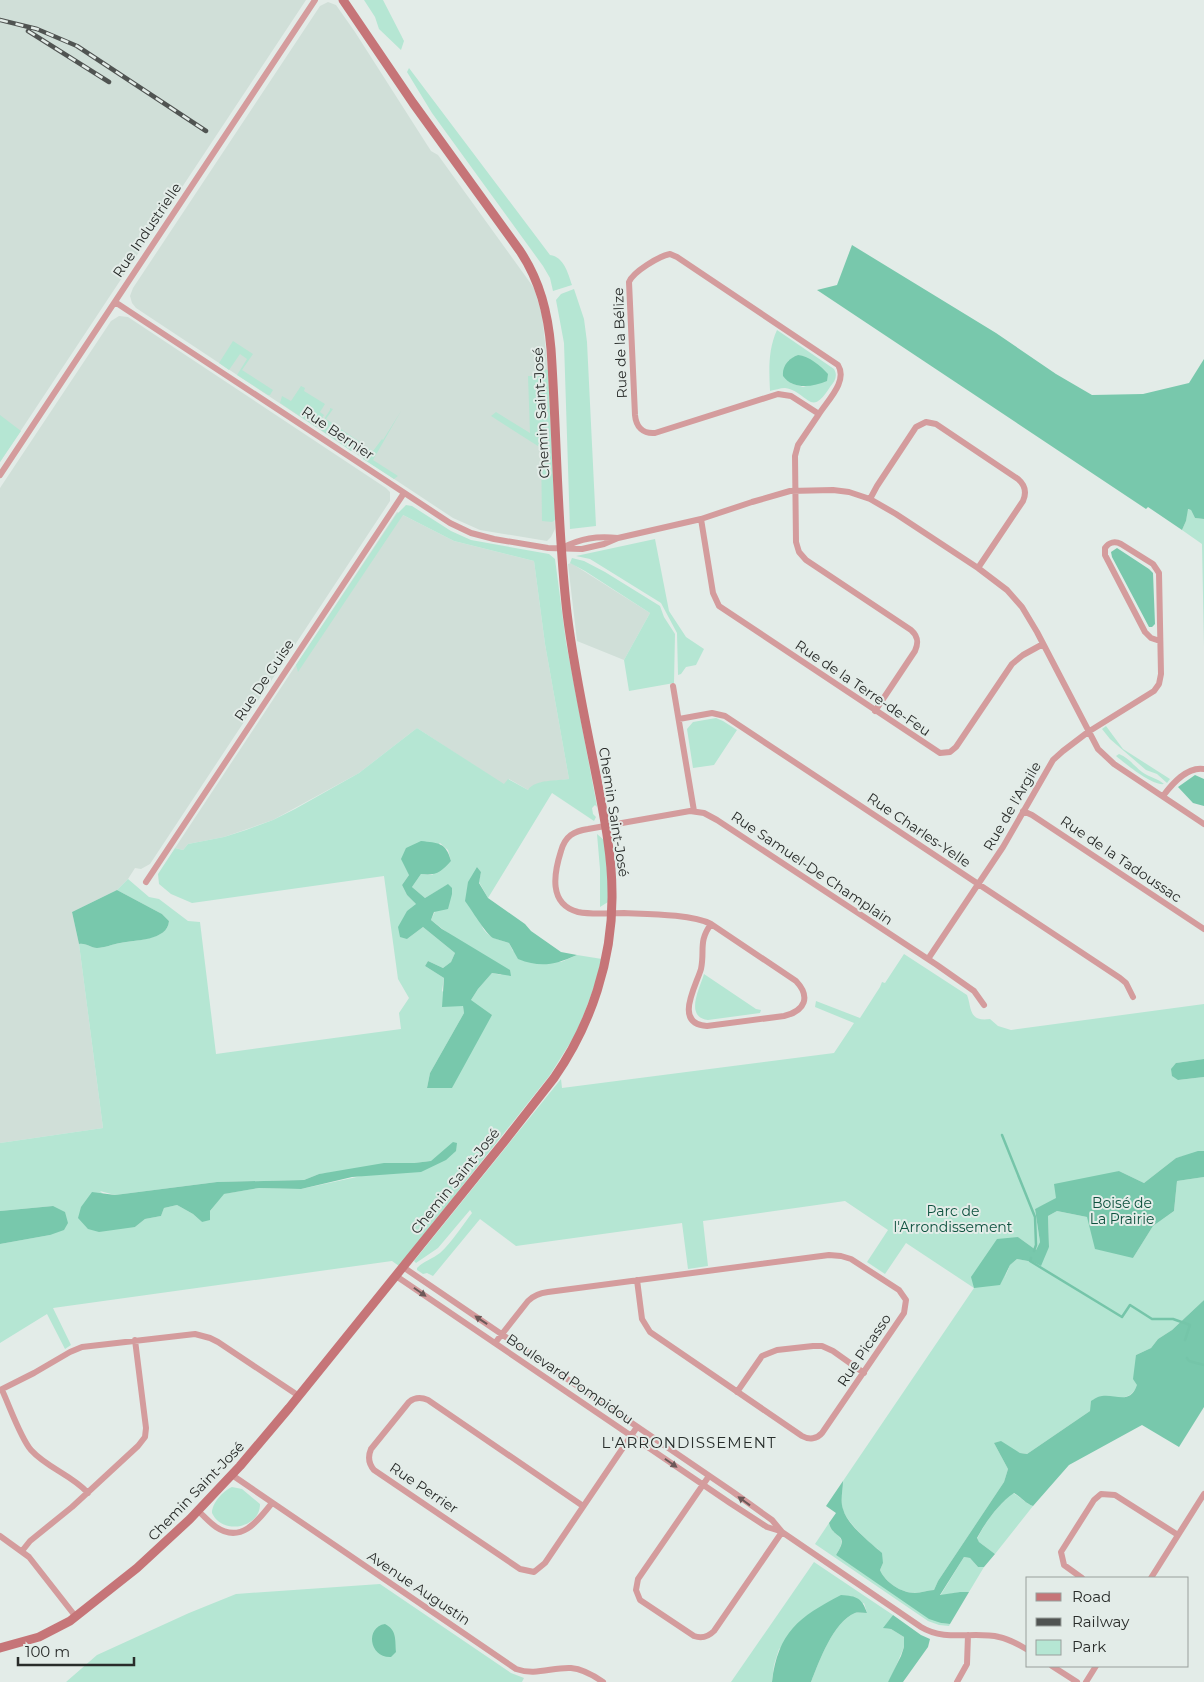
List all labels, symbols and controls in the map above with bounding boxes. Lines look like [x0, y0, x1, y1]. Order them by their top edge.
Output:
street label: Rue Industrielle [109, 179, 185, 281]
street label: Rue de la Bélize [609, 287, 631, 399]
street label: Chemin Saint-José [529, 347, 553, 479]
street label: Rue Bernier [298, 402, 378, 464]
street label: Rue De Guise [230, 636, 298, 724]
street label: Rue de la Terre-de-Feu [792, 636, 934, 740]
street label: Chemin Saint-José [595, 746, 633, 878]
street label: Rue de l'Argile [979, 758, 1045, 854]
street label: Rue Charles-Yelle [864, 789, 974, 871]
street label: Rue Samuel-De Champlain [728, 807, 896, 929]
street label: Rue de la Tadoussac [1057, 812, 1185, 906]
street label: Chemin Saint-José [407, 1124, 503, 1238]
park label: Boisé de La Prairie [1090, 1194, 1154, 1228]
park label: Parc de l'Arrondissement [893, 1202, 1013, 1236]
one-way arrow [413, 1287, 427, 1297]
street label: Rue Picasso [833, 1310, 895, 1390]
one-way arrow [474, 1315, 487, 1325]
street label: Boulevard Pompidou [503, 1330, 637, 1428]
district label: L'ARRONDISSEMENT [601, 1433, 777, 1452]
street label: Chemin Saint-José [144, 1437, 248, 1545]
street label: Rue Perrier [386, 1458, 462, 1518]
one-way arrow [664, 1458, 678, 1468]
one-way arrow [738, 1496, 751, 1506]
street label: Avenue Augustin [364, 1547, 474, 1629]
legend [1026, 1577, 1189, 1667]
text: Road [1072, 1587, 1111, 1606]
text: Railway [1072, 1612, 1130, 1631]
scale bar [18, 1634, 134, 1666]
text: Park [1072, 1637, 1106, 1656]
text: 100 m [25, 1642, 70, 1661]

